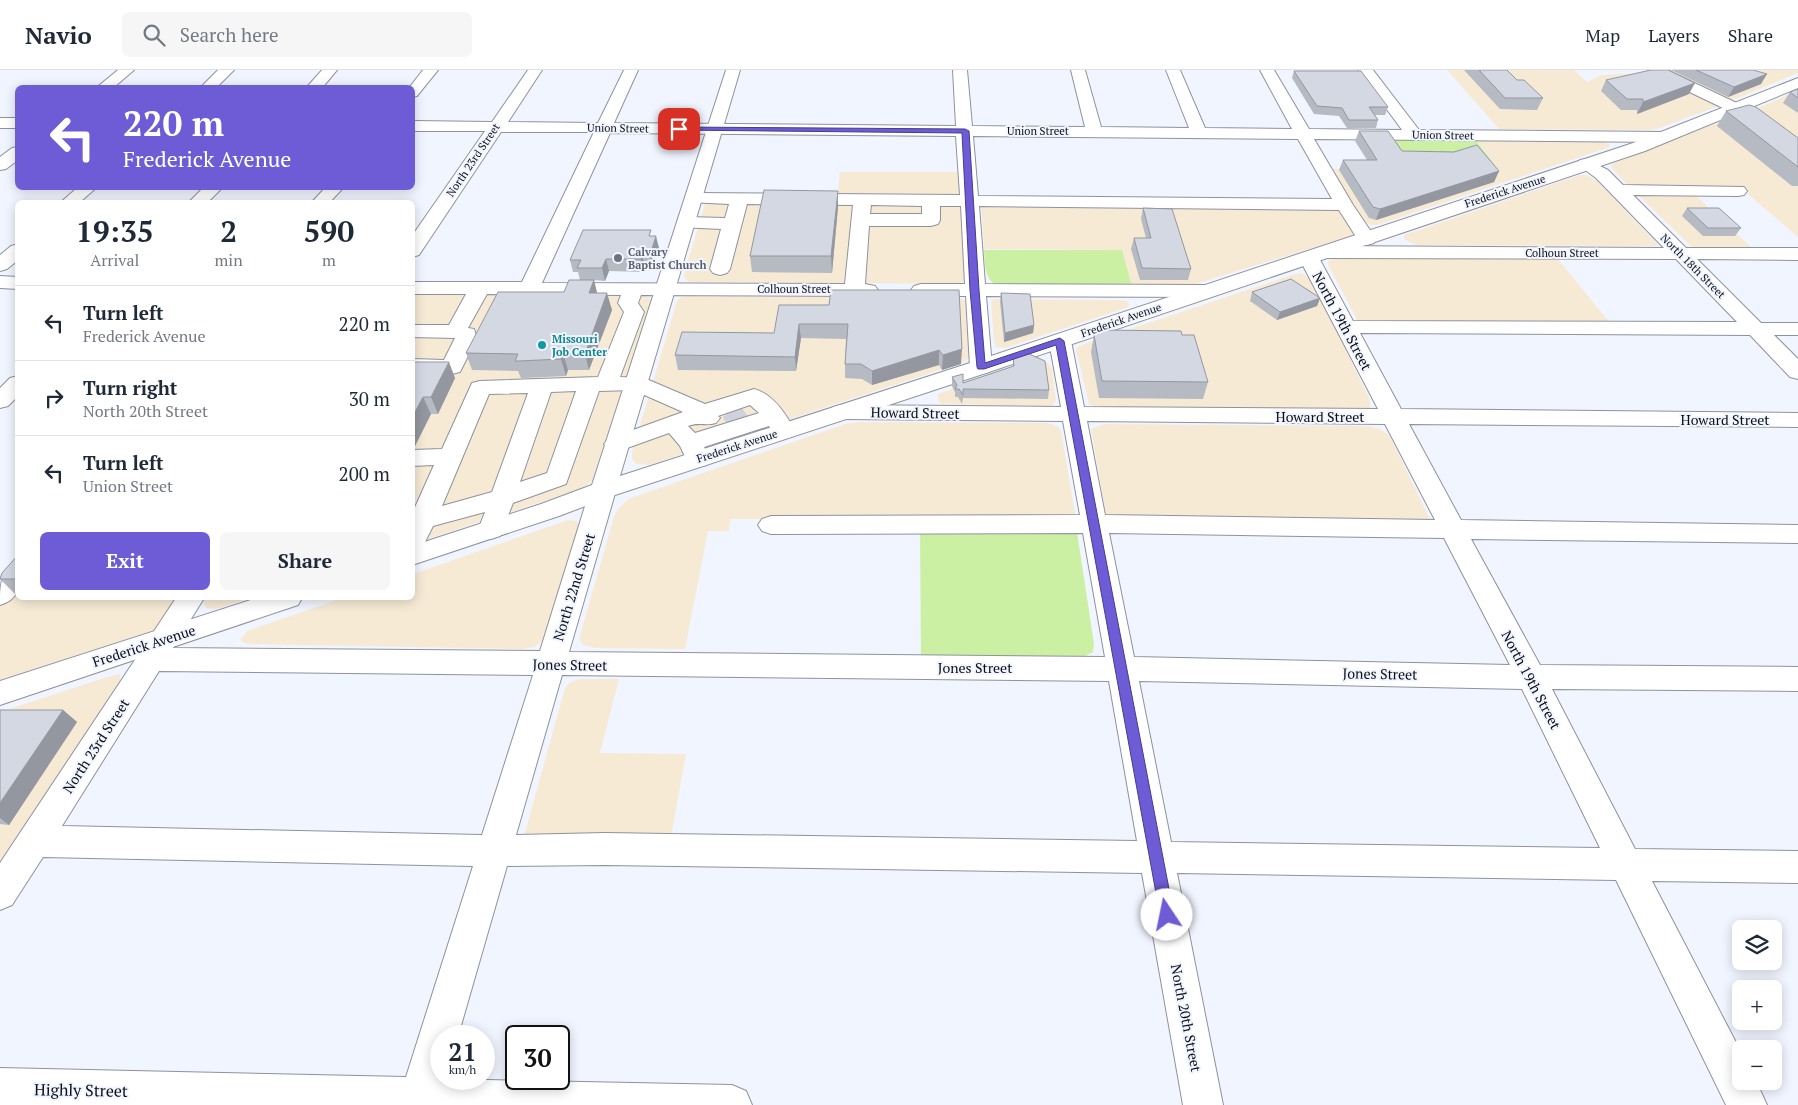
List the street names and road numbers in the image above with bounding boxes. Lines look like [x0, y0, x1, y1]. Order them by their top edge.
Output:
street label: Union Street [587, 120, 649, 136]
street label: North 23rd Street [443, 121, 503, 199]
street label: Union Street [1007, 124, 1069, 138]
street label: Union Street [1412, 127, 1474, 143]
street label: Frederick Avenue [1463, 171, 1548, 211]
street label: North 18th Street [1658, 231, 1728, 301]
street label: Colhoun Street [1525, 246, 1599, 260]
street label: North 19th Street [1308, 268, 1377, 374]
street label: Colhoun Street [757, 282, 831, 296]
street label: Frederick Avenue [1079, 300, 1164, 340]
street label: Howard Street [870, 402, 960, 423]
street label: Howard Street [1276, 407, 1365, 426]
street label: Howard Street [1681, 410, 1770, 429]
street label: Frederick Avenue [695, 426, 780, 466]
street label: North 22nd Street [548, 530, 599, 643]
street label: Frederick Avenue [90, 620, 198, 671]
street label: North 19th Street [1497, 627, 1566, 733]
street label: Jones Street [532, 654, 608, 675]
street label: Jones Street [938, 658, 1013, 677]
street label: Jones Street [1342, 663, 1418, 684]
street label: North 23rd Street [58, 694, 134, 797]
street label: North 20th Street [1167, 962, 1206, 1074]
street label: Highly Street [34, 1078, 128, 1102]

